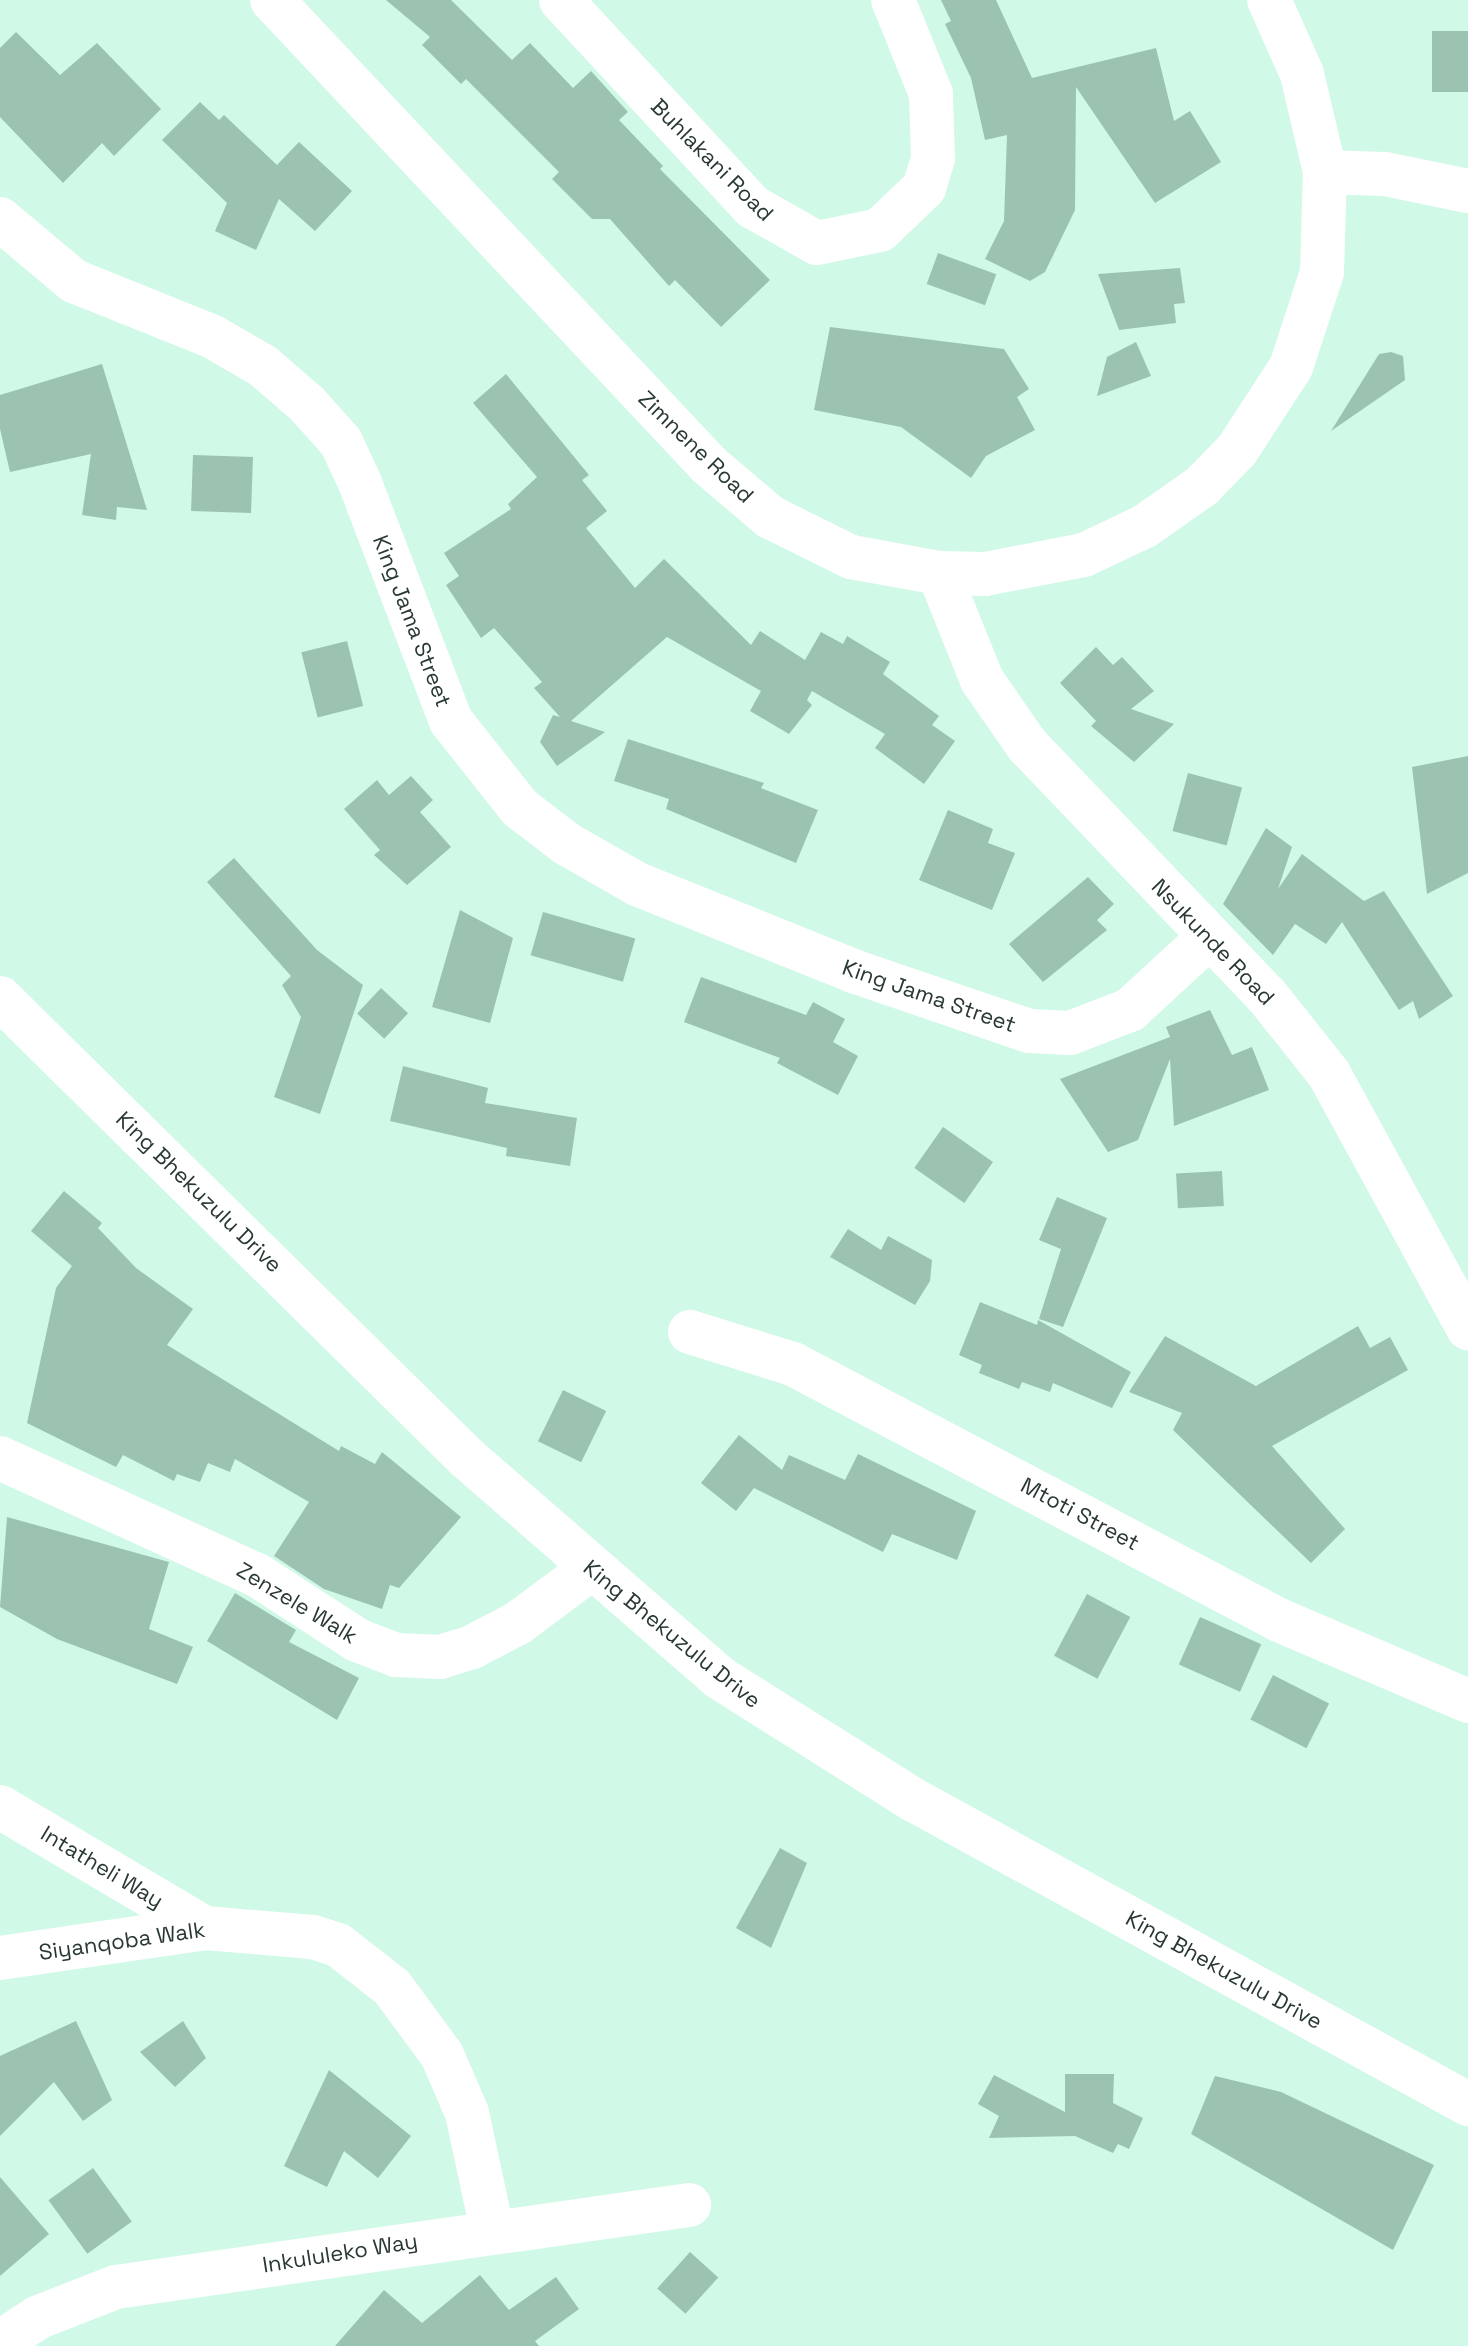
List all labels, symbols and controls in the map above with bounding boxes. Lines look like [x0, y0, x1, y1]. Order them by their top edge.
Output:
street label: Buhlakani Road [645, 93, 779, 227]
street label: Zimnene Road [633, 386, 759, 508]
street label: King Jama Street [367, 531, 457, 711]
street label: Nsukunde Road [1146, 873, 1280, 1011]
street label: King Jama Street [839, 954, 1019, 1038]
street label: King Bhekuzulu Drive [111, 1106, 287, 1278]
street label: Mtoti Street [1016, 1472, 1144, 1556]
street label: King Bhekuzulu Drive [578, 1554, 766, 1714]
street label: Zenzele Walk [232, 1557, 362, 1649]
street label: Intatheli Way [36, 1820, 168, 1914]
street label: King Bhekuzulu Drive [1121, 1905, 1327, 2035]
street label: Siyanqoba Walk [37, 1916, 207, 1966]
street label: Inkululeko Way [261, 2228, 419, 2278]

